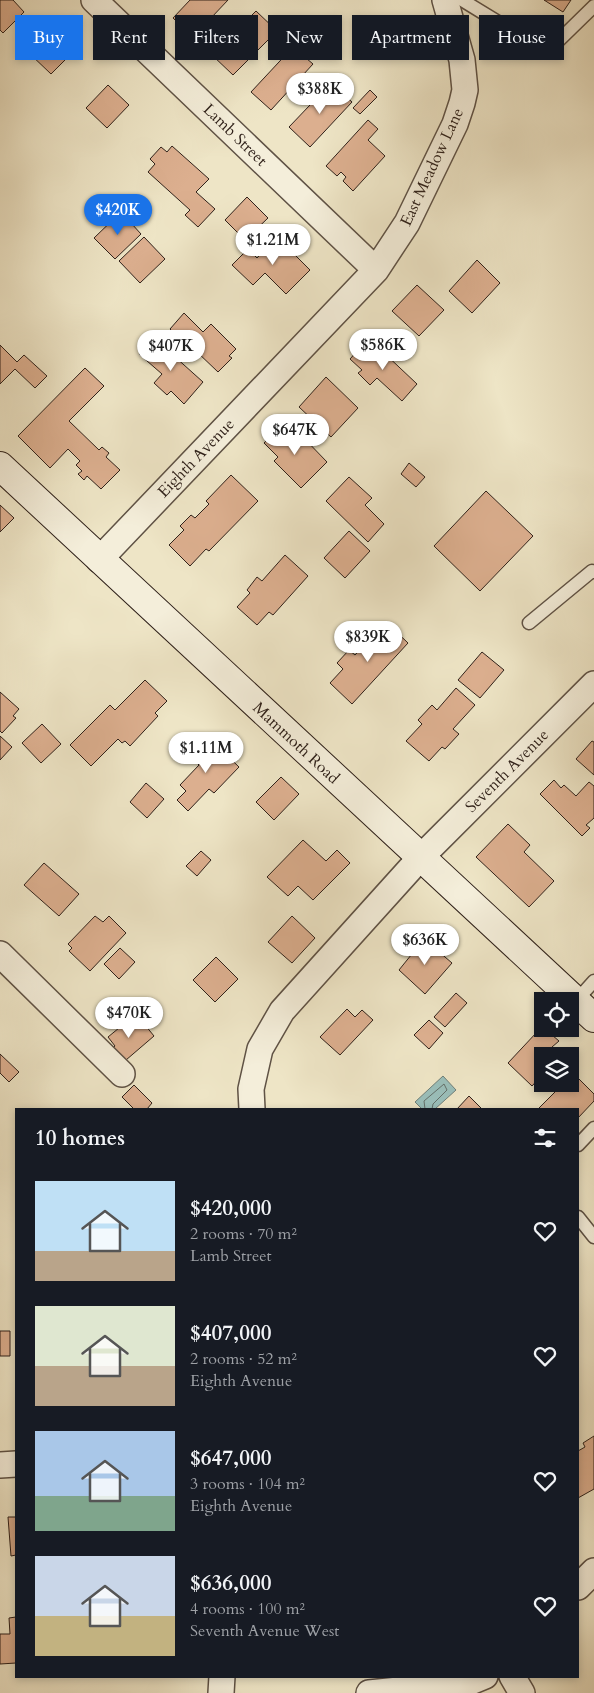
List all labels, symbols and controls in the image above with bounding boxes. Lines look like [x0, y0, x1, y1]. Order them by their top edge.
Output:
chip: Buy [15, 15, 83, 60]
chip: Rent [93, 15, 165, 60]
chip: Filters [175, 15, 258, 60]
chip: New [268, 15, 342, 60]
chip: Apartment [352, 15, 469, 60]
chip: House [479, 15, 564, 60]
pin: $388K [285, 72, 355, 115]
text: $388K [297, 78, 343, 100]
street label: Lamb Street [198, 99, 272, 171]
street label: East Meadow Lane [395, 104, 469, 230]
pin: $420K [83, 194, 153, 236]
text: $420K [95, 199, 141, 221]
pin: $1.21M [232, 224, 314, 266]
text: $1.21M [247, 229, 299, 251]
pin: $586K [348, 328, 418, 371]
pin: $407K [136, 330, 206, 372]
text: $586K [360, 334, 406, 356]
text: $407K [148, 335, 194, 357]
street label: Eighth Avenue [153, 414, 239, 502]
pin: $647K [260, 414, 330, 456]
text: $647K [272, 419, 318, 441]
pin: $839K [333, 620, 403, 663]
text: $839K [345, 626, 391, 648]
street label: Mammoth Road [248, 697, 344, 789]
street label: Seventh Avenue [460, 724, 554, 818]
pin: $1.11M [165, 732, 247, 774]
text: $1.11M [180, 737, 232, 759]
pin: $636K [390, 924, 460, 966]
text: $636K [402, 929, 448, 951]
map controls [534, 992, 579, 1092]
button: locate [534, 992, 579, 1037]
pin: $470K [94, 996, 164, 1039]
text: $470K [106, 1002, 152, 1024]
button: layers [534, 1047, 579, 1092]
text: 10 homes [35, 1124, 125, 1153]
icon: filters [531, 1124, 559, 1152]
text: $420,000 [190, 1194, 271, 1223]
icon: home [75, 1201, 135, 1261]
icon: heart [531, 1217, 559, 1245]
text: 2 rooms · 70 m² [190, 1223, 297, 1245]
text: Lamb Street [190, 1245, 272, 1267]
text: $407,000 [190, 1319, 271, 1348]
icon: home [75, 1326, 135, 1386]
icon: heart [531, 1342, 559, 1370]
text: 2 rooms · 52 m² [190, 1348, 297, 1370]
text: Eighth Avenue [190, 1370, 292, 1392]
text: $647,000 [190, 1444, 271, 1473]
icon: home [75, 1451, 135, 1511]
icon: heart [531, 1467, 559, 1495]
text: 3 rooms · 104 m² [190, 1473, 305, 1495]
text: Eighth Avenue [190, 1495, 292, 1517]
text: $636,000 [190, 1569, 271, 1598]
icon: home [75, 1576, 135, 1636]
icon: heart [531, 1592, 559, 1620]
text: 4 rooms · 100 m² [190, 1598, 305, 1620]
text: Seventh Avenue West [190, 1620, 339, 1642]

